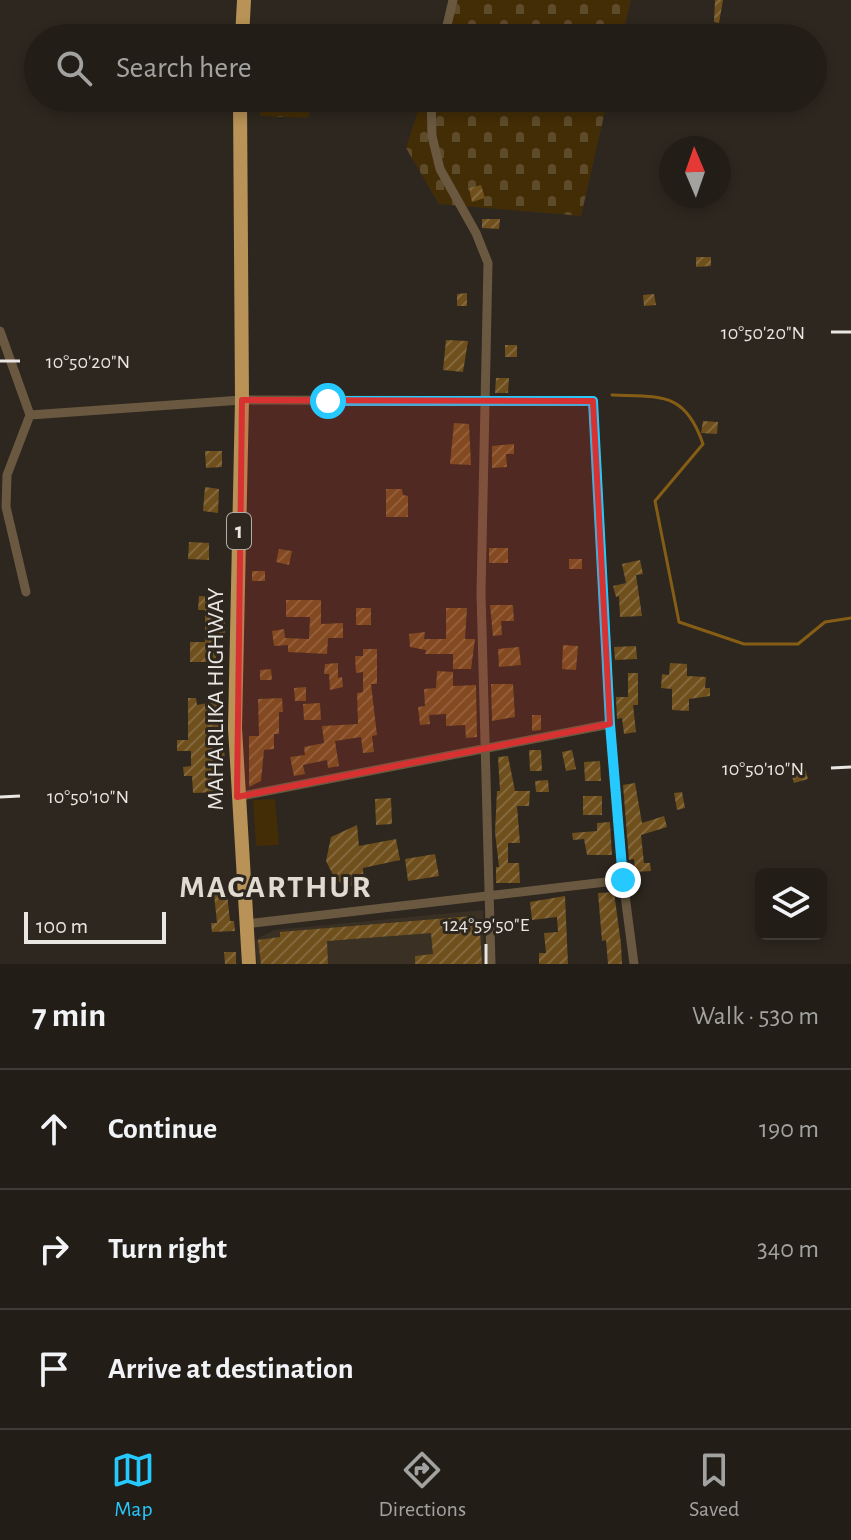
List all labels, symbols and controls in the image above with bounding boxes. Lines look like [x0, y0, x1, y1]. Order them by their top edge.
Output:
search box [24, 24, 827, 112]
icon: search [52, 46, 96, 90]
text: Search here [116, 53, 252, 83]
north arrow [659, 136, 731, 208]
text: 10°50'20"N [721, 323, 805, 343]
text: 10°50'20"N [46, 352, 130, 372]
route start [310, 383, 346, 419]
road number: 1 [227, 513, 251, 549]
street label: MAHARLIKA HIGHWAY [204, 587, 228, 810]
text: 10°50'10"N [722, 759, 804, 779]
text: 10°50'10"N [47, 787, 129, 807]
route end [605, 862, 641, 898]
map controls [755, 868, 827, 940]
button: layers [755, 868, 827, 940]
district label: MACARTHUR [179, 871, 373, 903]
scale bar [24, 908, 166, 944]
text: 100 m [36, 915, 88, 937]
text: 124°59'50"E [443, 915, 530, 935]
text: 7 min [32, 999, 106, 1033]
text: Walk · 530 m [692, 1003, 819, 1029]
icon: ahead [32, 1107, 76, 1151]
text: Continue [108, 1114, 217, 1144]
text: 190 m [759, 1116, 819, 1142]
icon: right [32, 1227, 76, 1271]
text: Turn right [108, 1234, 227, 1264]
text: 340 m [757, 1236, 819, 1262]
icon: arrive [32, 1347, 76, 1391]
text: Arrive at destination [108, 1354, 354, 1384]
tab: Map [111, 1448, 155, 1522]
tab: Directions [378, 1448, 466, 1522]
tab: Saved [689, 1448, 739, 1522]

